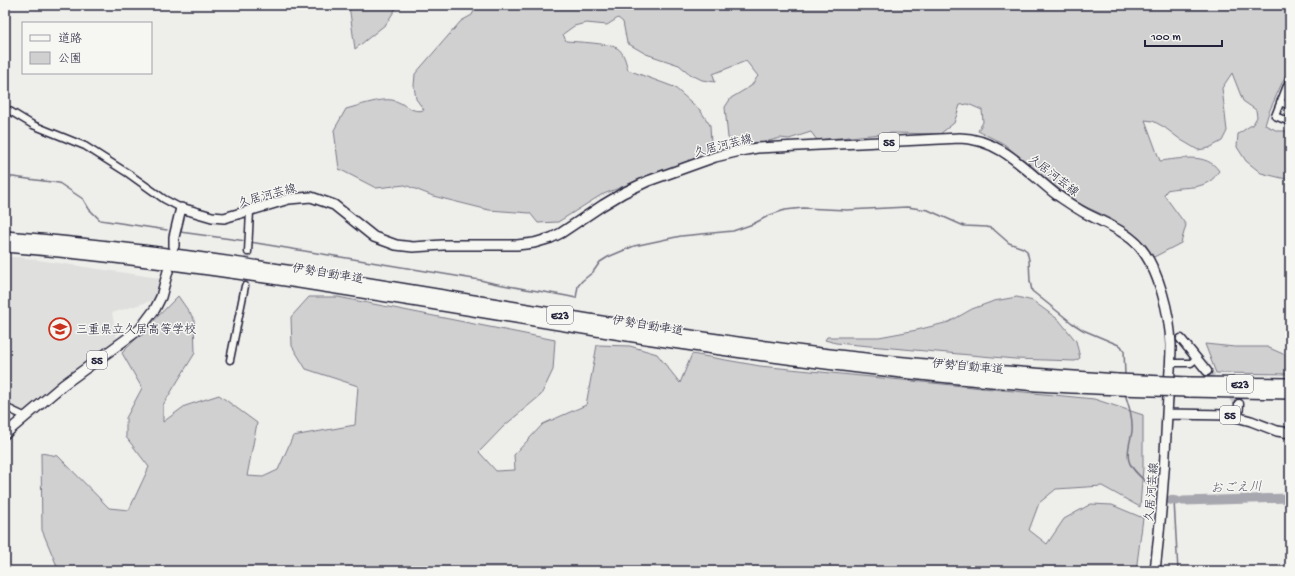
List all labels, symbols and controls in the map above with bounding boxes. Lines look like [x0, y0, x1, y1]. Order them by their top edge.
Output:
legend [22, 22, 152, 74]
scale bar [1145, 22, 1222, 48]
text: 100 m [1150, 31, 1181, 45]
text: 道路 [58, 32, 82, 47]
text: 公園 [58, 52, 82, 67]
street label: 久居河芸線 [692, 132, 754, 161]
road number: 55 [879, 133, 899, 151]
street label: 久居河芸線 [1025, 152, 1081, 201]
street label: 久居河芸線 [236, 181, 298, 211]
street label: 伊勢自動車道 [291, 261, 365, 288]
road number: E23 [547, 306, 573, 324]
street label: 伊勢自動車道 [611, 313, 685, 340]
school or university icon: 三重県立久居高等学校 [47, 316, 73, 342]
place label: 三重県立久居高等学校 [76, 323, 196, 338]
road number: 55 [87, 351, 107, 369]
street label: 伊勢自動車道 [931, 357, 1004, 378]
road number: E23 [1227, 375, 1253, 393]
road number: 55 [1220, 406, 1240, 424]
street label: 久居河芸線 [1142, 462, 1163, 523]
water label: おごえ川 [1210, 480, 1262, 497]

